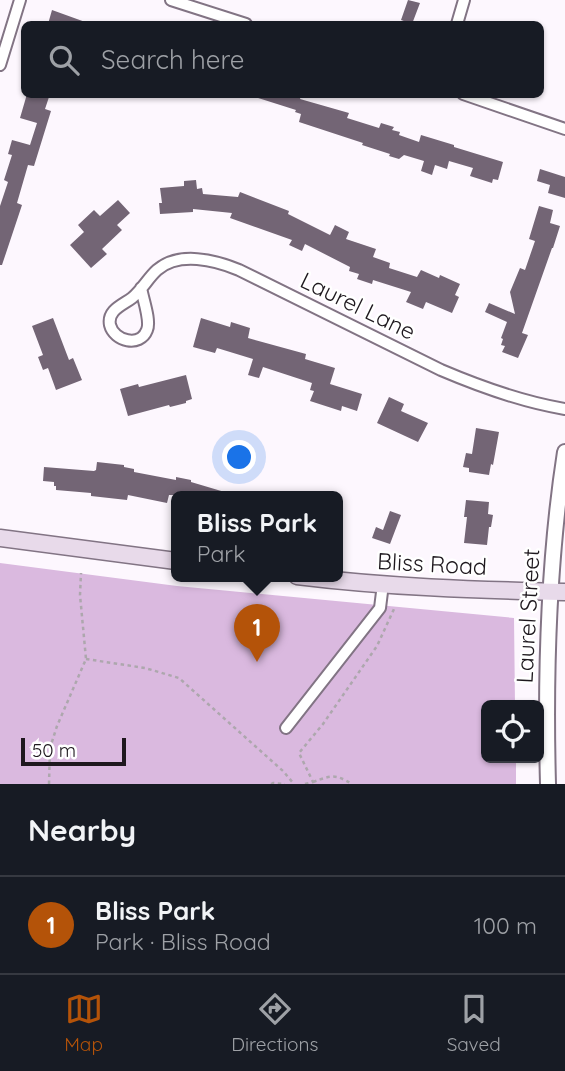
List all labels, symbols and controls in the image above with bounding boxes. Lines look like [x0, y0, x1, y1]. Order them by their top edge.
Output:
search box [21, 21, 544, 98]
icon: search [45, 41, 83, 79]
text: Search here [101, 43, 245, 76]
street label: Laurel Lane [296, 265, 420, 346]
your location [222, 440, 256, 474]
popup [171, 491, 343, 582]
text: Bliss Park [197, 506, 317, 539]
text: Park [197, 539, 246, 568]
street label: Bliss Road [376, 546, 488, 581]
street label: Laurel Street [509, 548, 546, 684]
pin: 1 [234, 604, 280, 662]
map controls [481, 700, 544, 763]
button: locate [481, 700, 544, 763]
scale bar [21, 735, 126, 767]
text: 50 m [32, 738, 76, 762]
text: Nearby [28, 811, 136, 849]
text: Bliss Park [95, 894, 215, 927]
text: 1 [47, 911, 55, 940]
text: 100 m [474, 911, 537, 940]
text: Park · Bliss Road [95, 927, 271, 956]
tab: Map [64, 990, 103, 1056]
tab: Directions [231, 990, 318, 1056]
tab: Saved [447, 990, 501, 1056]

